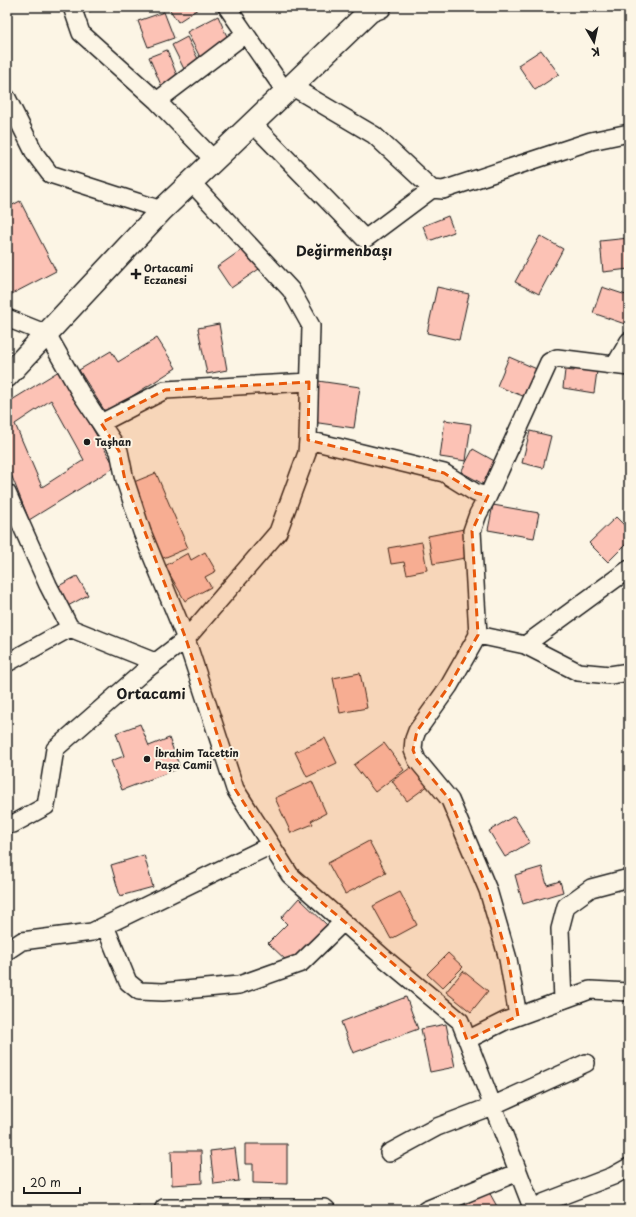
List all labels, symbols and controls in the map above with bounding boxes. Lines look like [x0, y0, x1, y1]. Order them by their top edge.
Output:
north arrow [574, 22, 614, 62]
text: K [590, 43, 601, 61]
district label: Değirmenbaşı [296, 240, 392, 261]
place label: Ortacami Eczanesi [144, 260, 193, 287]
marker: Ortacami Eczanesi [131, 269, 141, 279]
place label: Taşhan [95, 434, 131, 449]
marker: Taşhan [82, 437, 92, 447]
district label: Ortacami [117, 683, 185, 704]
place label: İbrahim Tacettin Paşa Camii [155, 745, 239, 772]
marker: İbrahim Tacettin Paşa Camii [142, 754, 152, 764]
scale bar [24, 1169, 80, 1195]
text: 20 m [30, 1173, 61, 1191]

